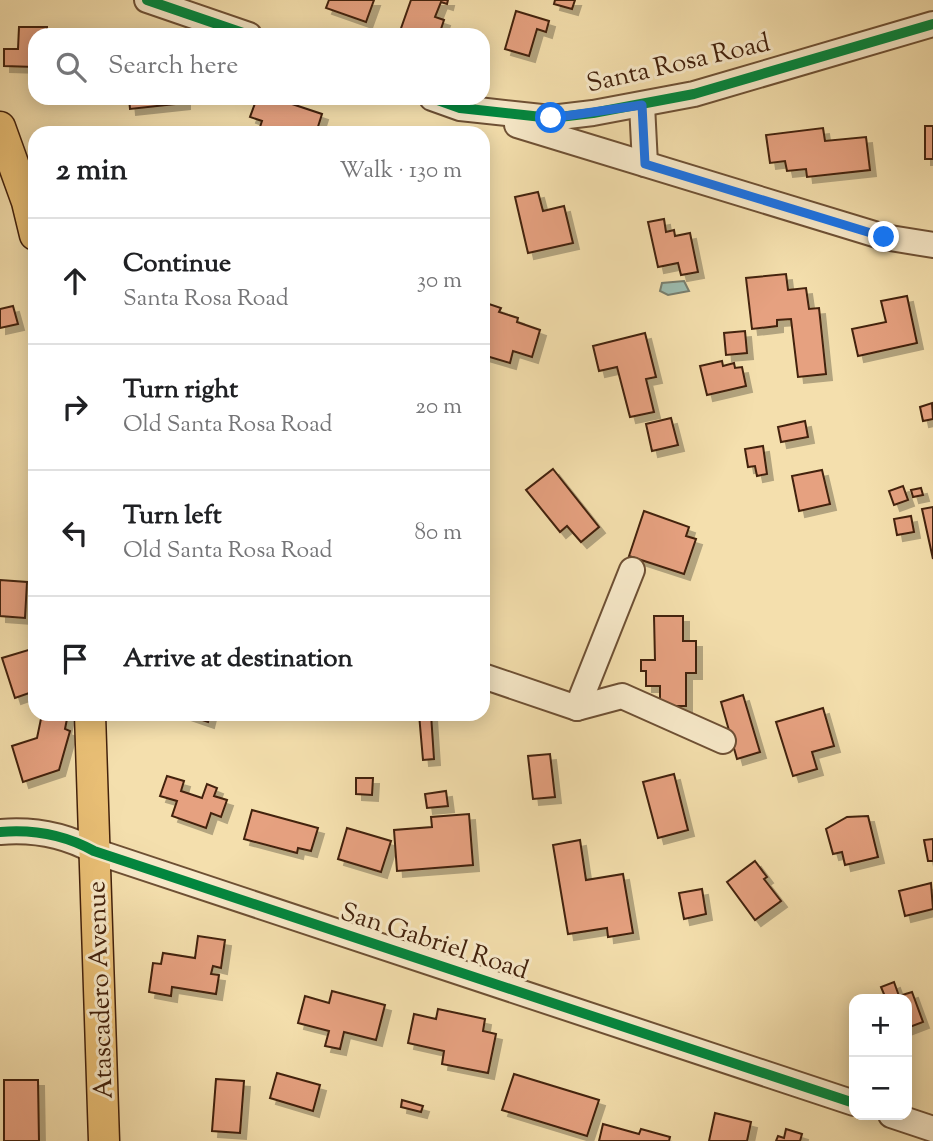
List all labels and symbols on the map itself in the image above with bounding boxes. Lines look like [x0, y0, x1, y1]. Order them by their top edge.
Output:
street label: Santa Rosa Road [583, 25, 774, 104]
route start [535, 102, 566, 133]
route end [868, 221, 899, 252]
street label: Atascadero Avenue [79, 880, 124, 1100]
street label: San Gabriel Road [335, 895, 533, 990]

